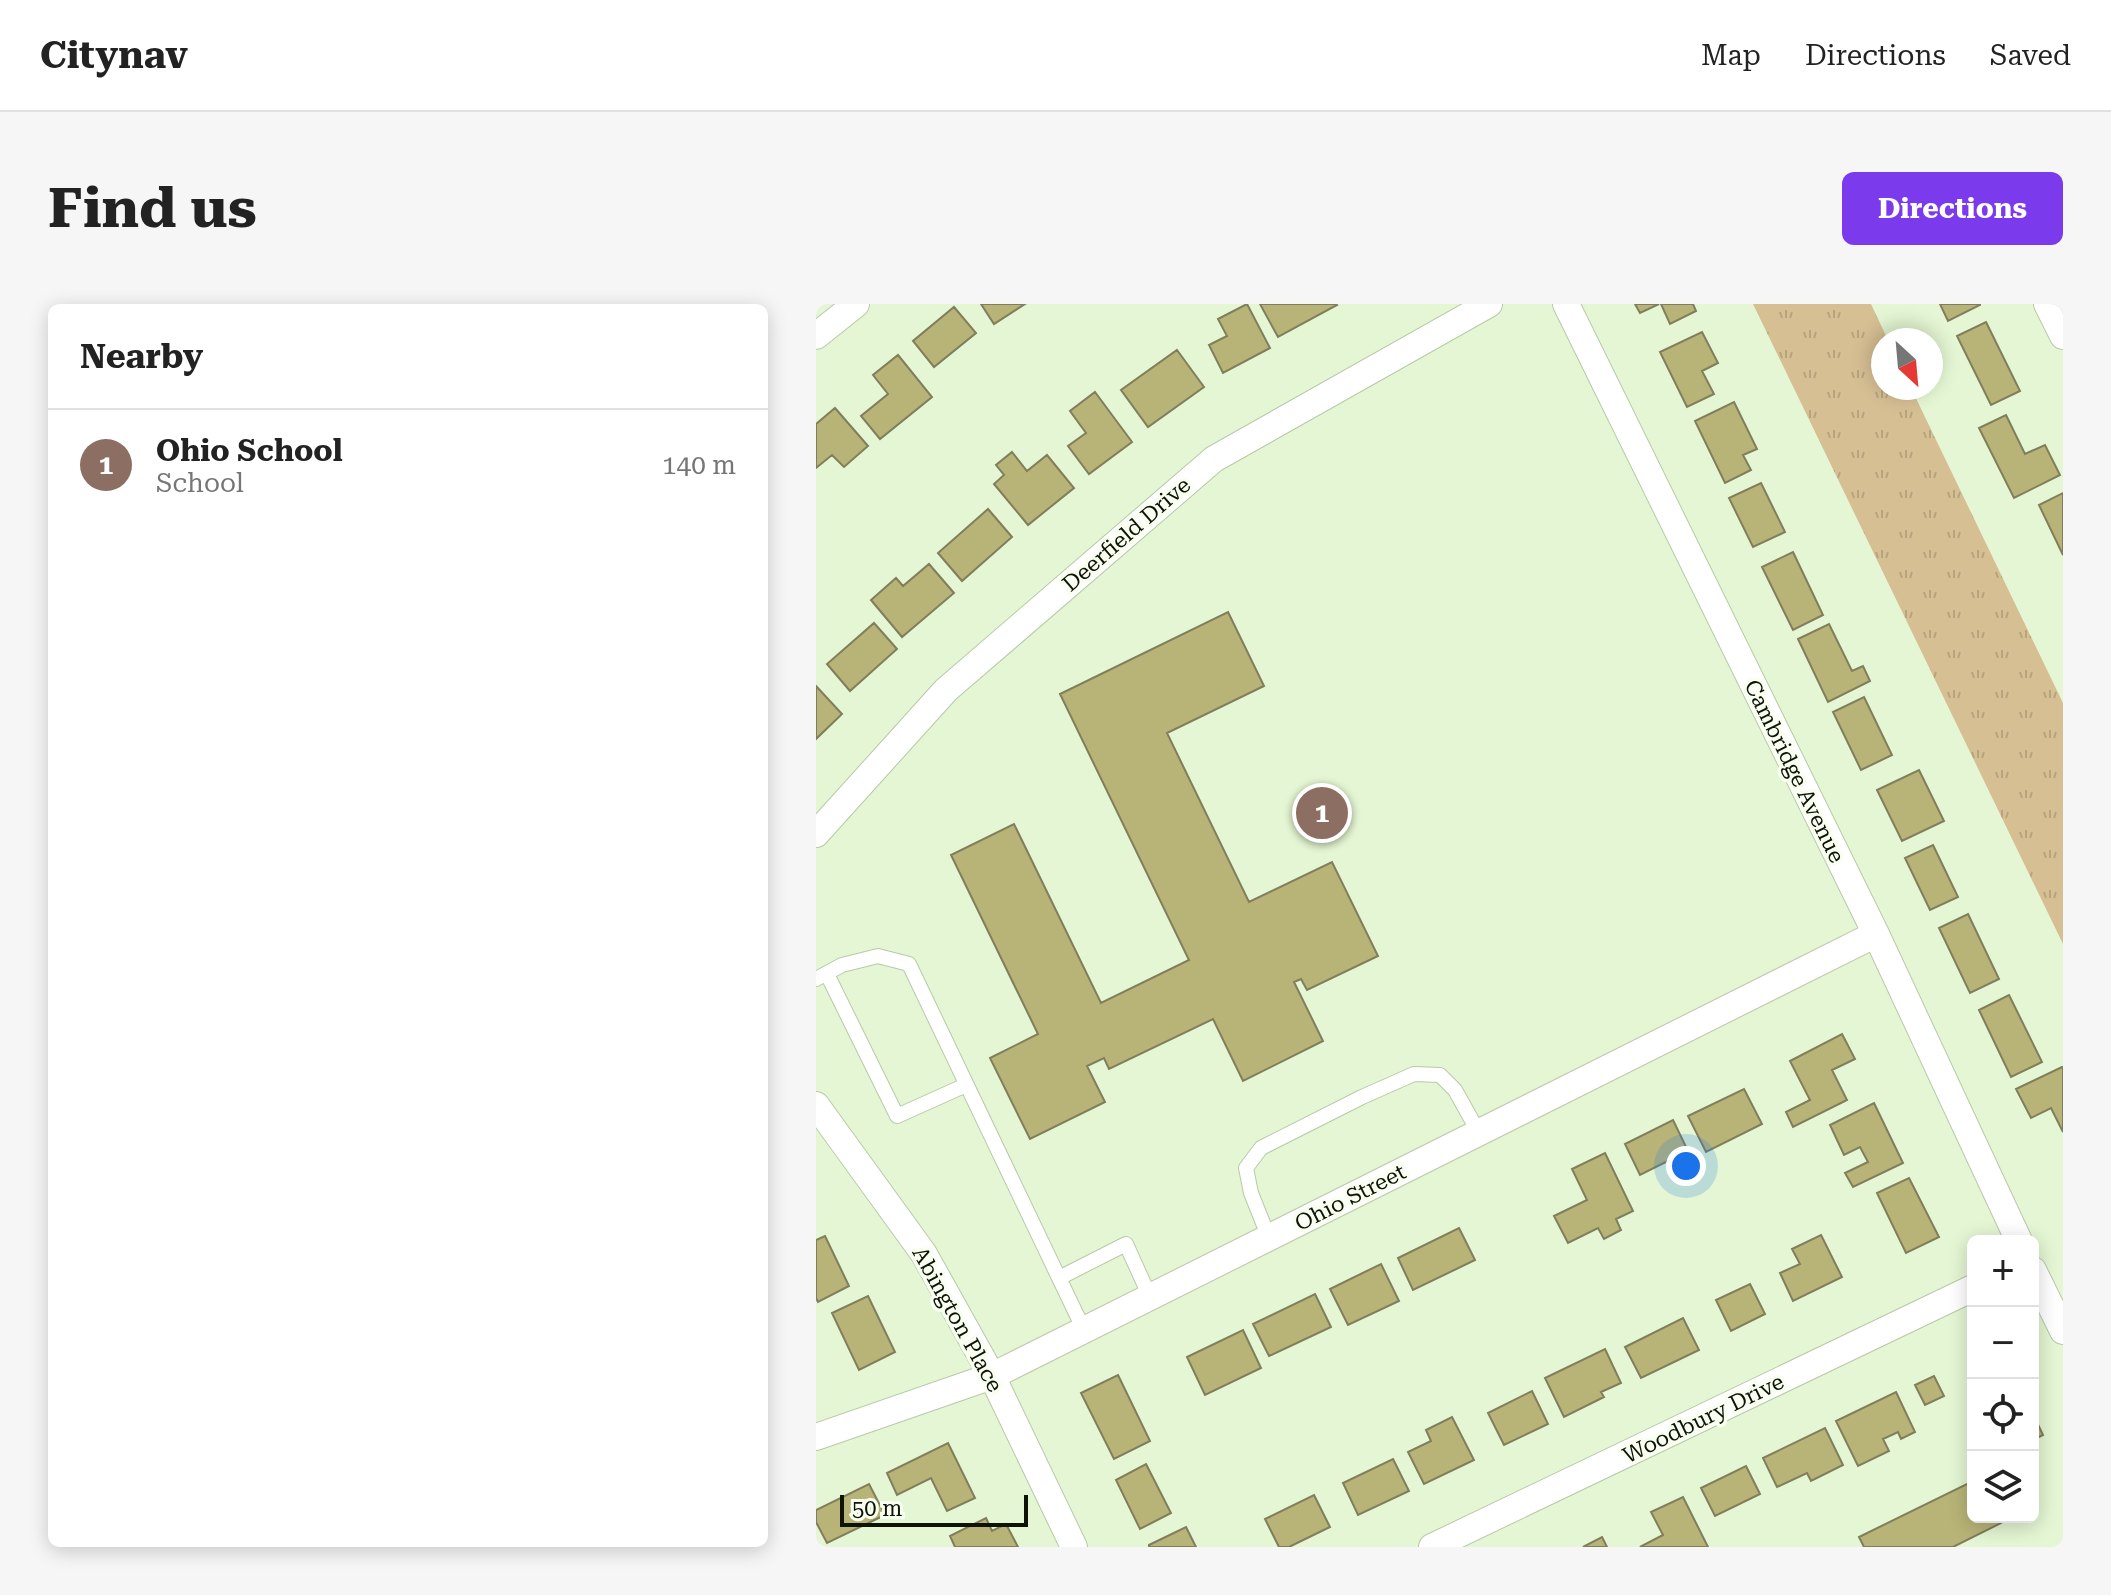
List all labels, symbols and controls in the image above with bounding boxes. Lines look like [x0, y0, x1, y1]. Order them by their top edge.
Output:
text: Citynav [40, 33, 188, 77]
text: Map [1701, 39, 1761, 72]
text: Directions [1805, 39, 1946, 72]
text: Saved [1990, 39, 2071, 72]
button: Directions [1842, 172, 2063, 245]
text: Find us [48, 175, 257, 241]
north arrow [1871, 328, 1943, 400]
text: Nearby [80, 336, 203, 376]
text: Ohio School [156, 433, 343, 468]
text: 1 [99, 450, 113, 480]
text: 140 m [662, 450, 736, 480]
text: School [156, 468, 244, 498]
street label: Deerfield Drive [1057, 472, 1195, 597]
street label: Cambridge Avenue [1739, 676, 1850, 867]
pin: 1 [1296, 783, 1348, 843]
your location [1666, 1146, 1706, 1186]
street label: Ohio Street [1291, 1159, 1410, 1236]
map controls [1967, 1235, 2039, 1523]
button: + [1967, 1235, 2039, 1307]
street label: Abington Place [907, 1242, 1008, 1396]
button: − [1967, 1307, 2039, 1379]
street label: Woodbury Drive [1619, 1369, 1788, 1468]
button: locate [1967, 1379, 2039, 1451]
button: layers [1967, 1451, 2039, 1523]
scale bar [840, 1491, 1028, 1527]
text: 50 m [852, 1496, 902, 1521]

